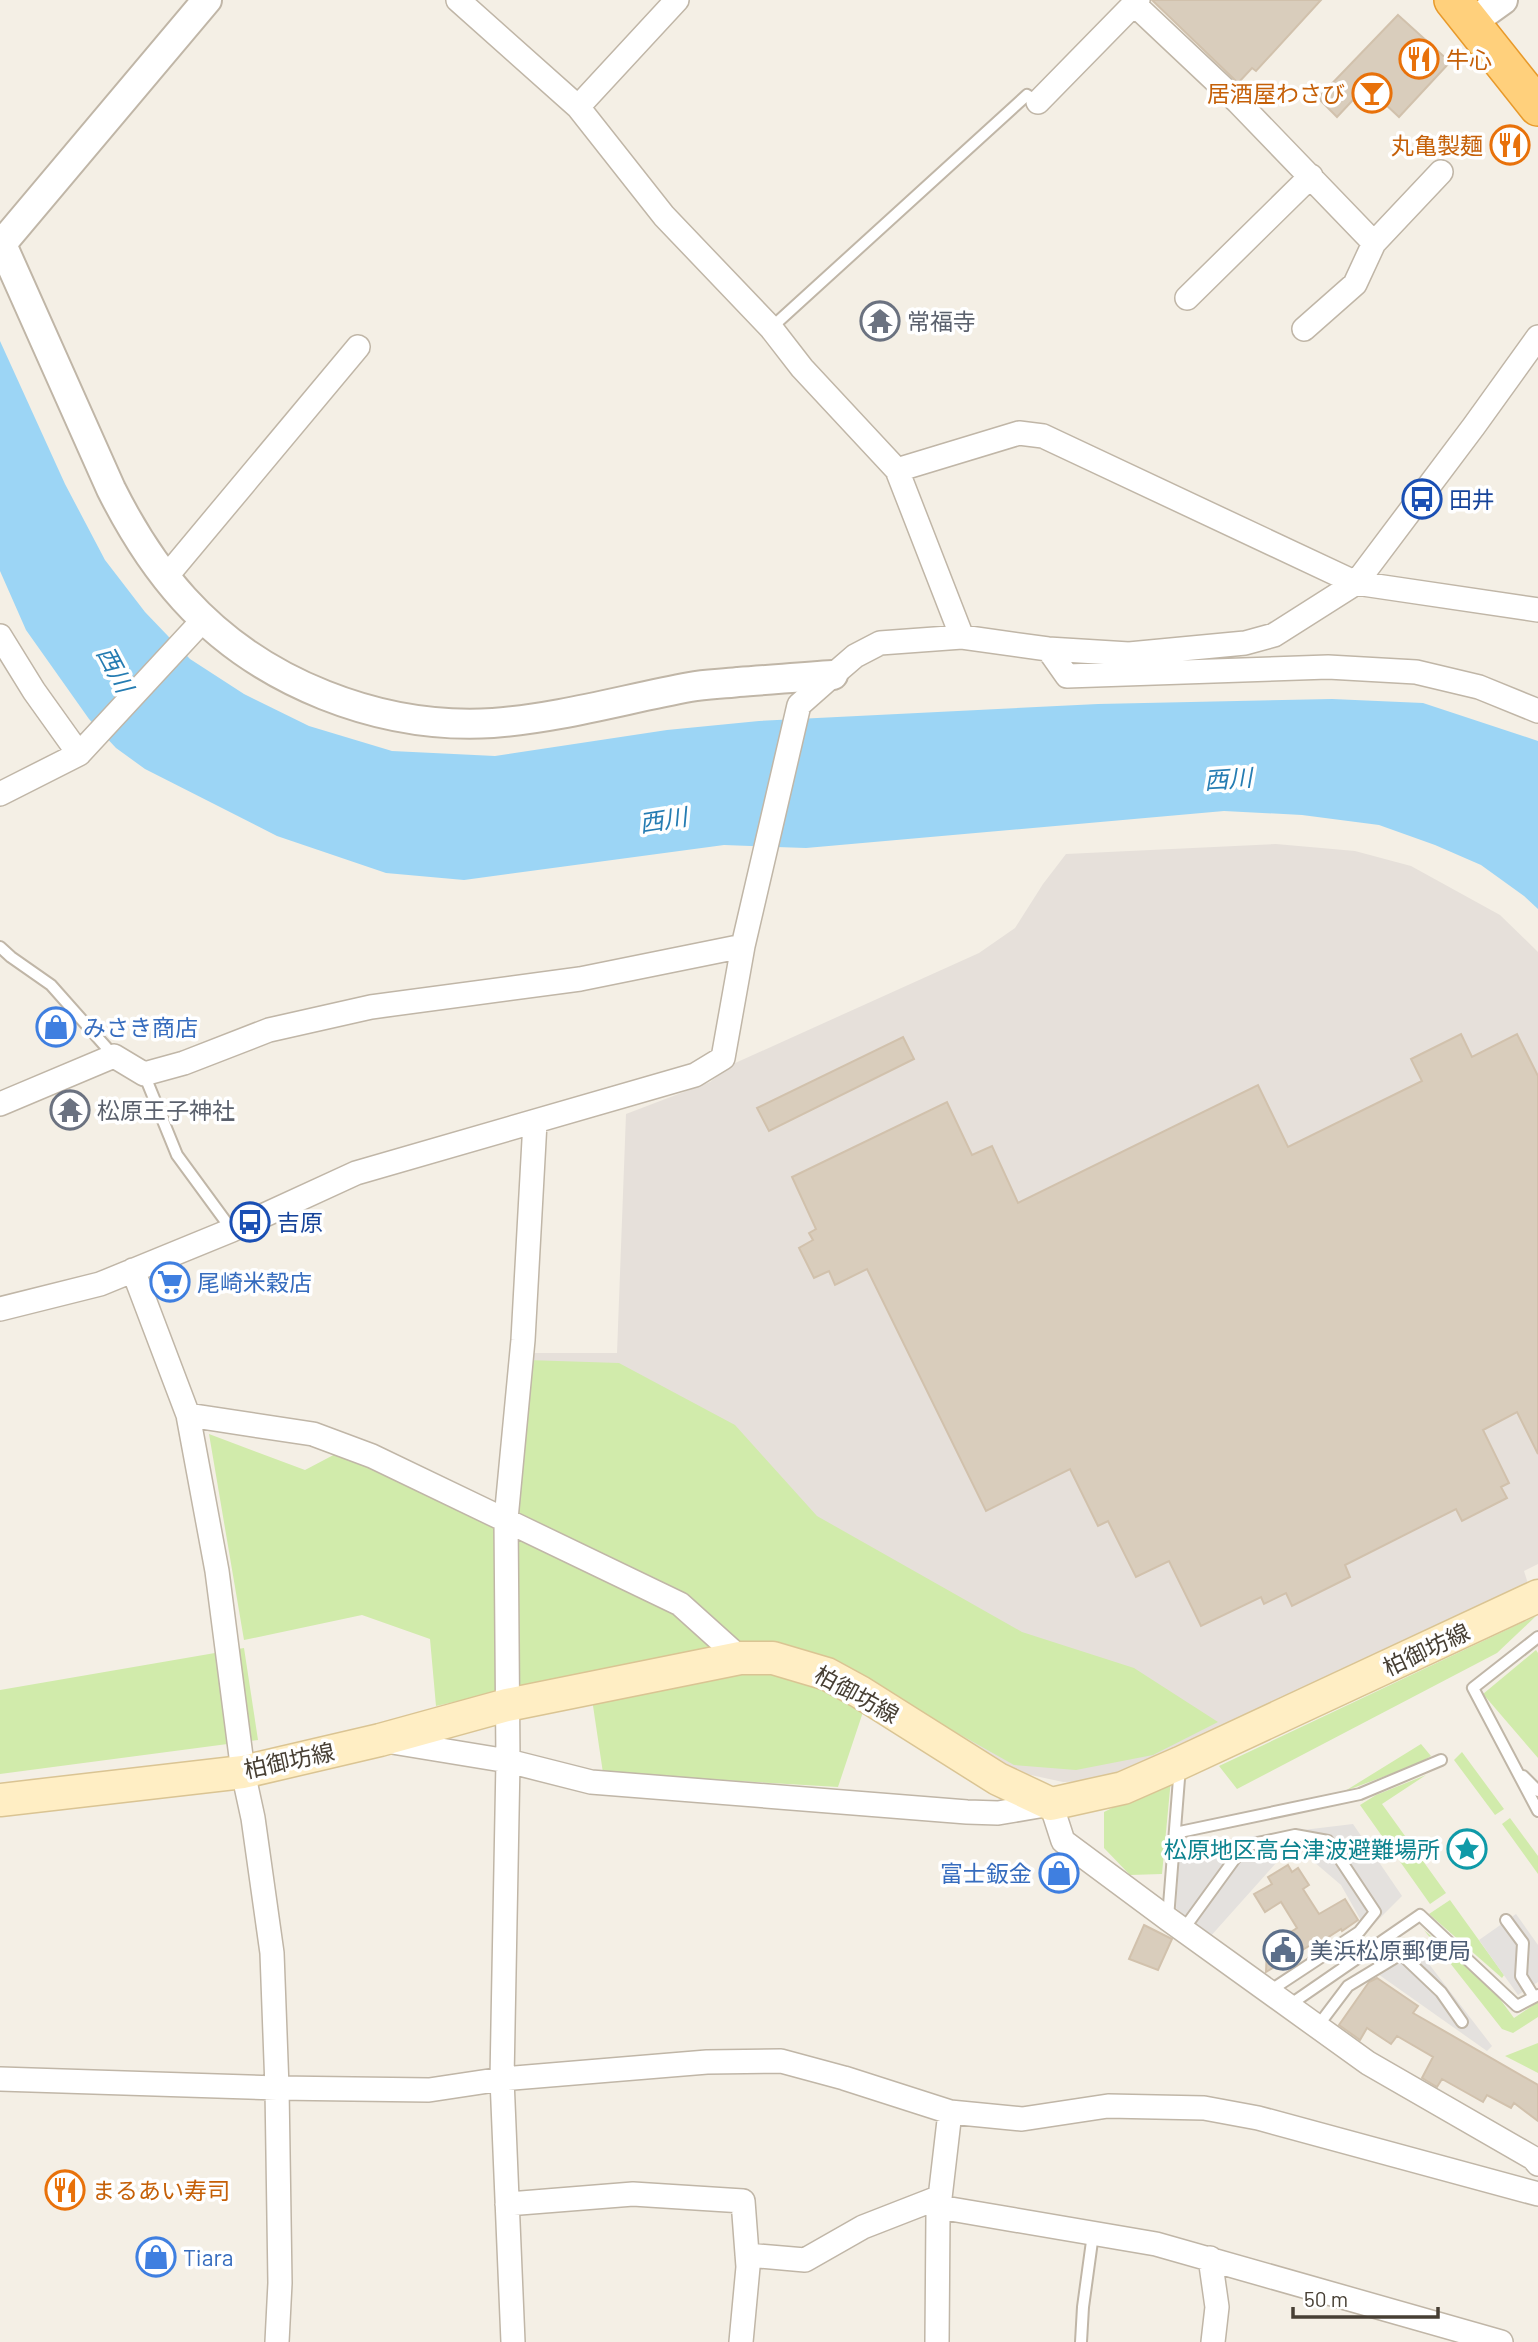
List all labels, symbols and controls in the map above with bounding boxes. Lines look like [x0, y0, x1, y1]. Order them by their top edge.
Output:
restaurant icon: 牛心 [1398, 38, 1440, 80]
place label: 牛心 [1446, 45, 1492, 73]
bar icon: 居酒屋わさび [1351, 72, 1393, 114]
place label: 居酒屋わさび [1207, 79, 1345, 107]
restaurant icon: 丸亀製麺 [1489, 124, 1531, 166]
place label: 丸亀製麺 [1391, 131, 1483, 159]
temple icon: 常福寺 [859, 300, 901, 342]
place label: 常福寺 [907, 307, 976, 335]
bus stop icon: 田井 [1401, 478, 1443, 520]
place label: 田井 [1449, 485, 1495, 513]
water label: 西川 [92, 641, 141, 700]
water label: 西川 [1203, 762, 1256, 794]
water label: 西川 [637, 800, 692, 837]
shop icon: みさき商店 [35, 1006, 77, 1048]
place label: みさき商店 [83, 1013, 198, 1041]
temple icon: 松原王子神社 [49, 1089, 91, 1131]
place label: 松原王子神社 [97, 1096, 235, 1124]
bus stop icon: 吉原 [229, 1201, 271, 1243]
place label: 吉原 [277, 1208, 323, 1236]
supermarket icon: 尾崎米穀店 [149, 1261, 191, 1303]
place label: 尾崎米穀店 [197, 1268, 312, 1296]
street label: 柏御坊線 [1378, 1617, 1474, 1681]
street label: 柏御坊線 [810, 1659, 904, 1729]
street label: 柏御坊線 [241, 1737, 337, 1783]
place icon: 松原地区高台津波避難場所 [1446, 1828, 1488, 1870]
place label: 松原地区高台津波避難場所 [1164, 1835, 1440, 1863]
shop icon: 富士鈑金 [1038, 1852, 1080, 1894]
place label: 富士鈑金 [940, 1859, 1032, 1887]
public building icon: 美浜松原郵便局 [1262, 1929, 1304, 1971]
place label: 美浜松原郵便局 [1310, 1936, 1471, 1964]
restaurant icon: まるあい寿司 [44, 2169, 86, 2211]
place label: まるあい寿司 [92, 2176, 230, 2204]
shop icon: Tiara [135, 2236, 177, 2278]
place label: Tiara [183, 2243, 233, 2271]
scale bar [1293, 2276, 1438, 2320]
text: 50 m [1304, 2286, 1348, 2311]

